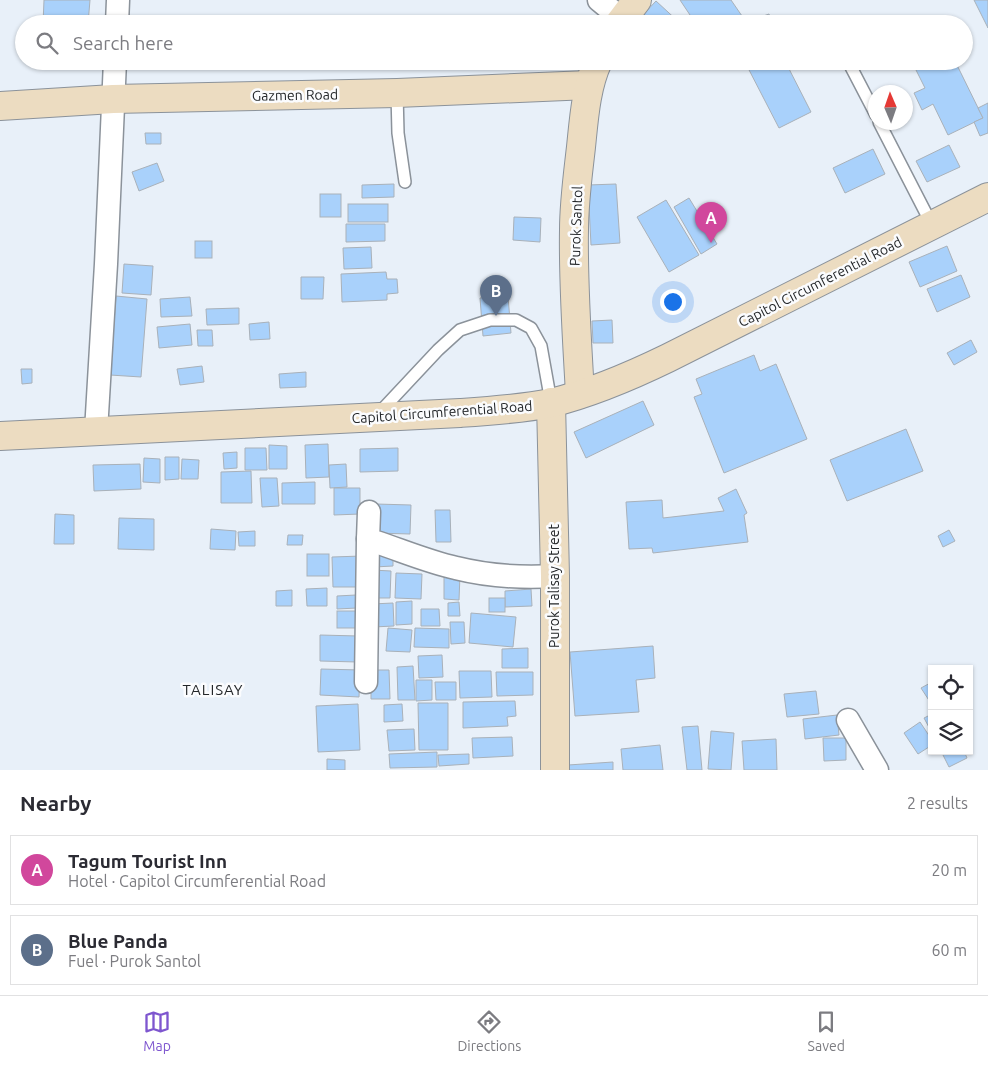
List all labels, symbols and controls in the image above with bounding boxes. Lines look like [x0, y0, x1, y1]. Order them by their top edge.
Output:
search box [15, 15, 973, 70]
icon: search [33, 29, 61, 57]
text: Search here [73, 32, 173, 54]
north arrow [868, 85, 913, 130]
street label: Gazmen Road [252, 86, 338, 104]
street label: Purok Santol [567, 185, 585, 266]
pin: A [695, 202, 727, 243]
street label: Capitol Circumferential Road [736, 234, 904, 330]
pin: B [480, 275, 512, 316]
your location [660, 289, 686, 315]
street label: Capitol Circumferential Road [351, 398, 533, 426]
street label: Purok Talisay Street [546, 524, 562, 648]
map controls [928, 665, 973, 755]
button: locate [928, 665, 973, 710]
district label: TALISAY [183, 681, 243, 698]
button: layers [928, 710, 973, 755]
text: Nearby [20, 791, 91, 815]
text: 2 results [907, 794, 968, 812]
text: Tagum Tourist Inn [68, 850, 227, 872]
text: A [31, 861, 43, 879]
text: 20 m [931, 861, 967, 879]
text: Hotel · Capitol Circumferential Road [68, 872, 326, 890]
text: Blue Panda [68, 930, 168, 952]
text: B [32, 941, 42, 959]
text: 60 m [931, 941, 967, 959]
text: Fuel · Purok Santol [68, 952, 201, 970]
tab: Map [143, 1008, 171, 1054]
tab: Directions [457, 1008, 521, 1054]
tab: Saved [808, 1008, 845, 1054]

